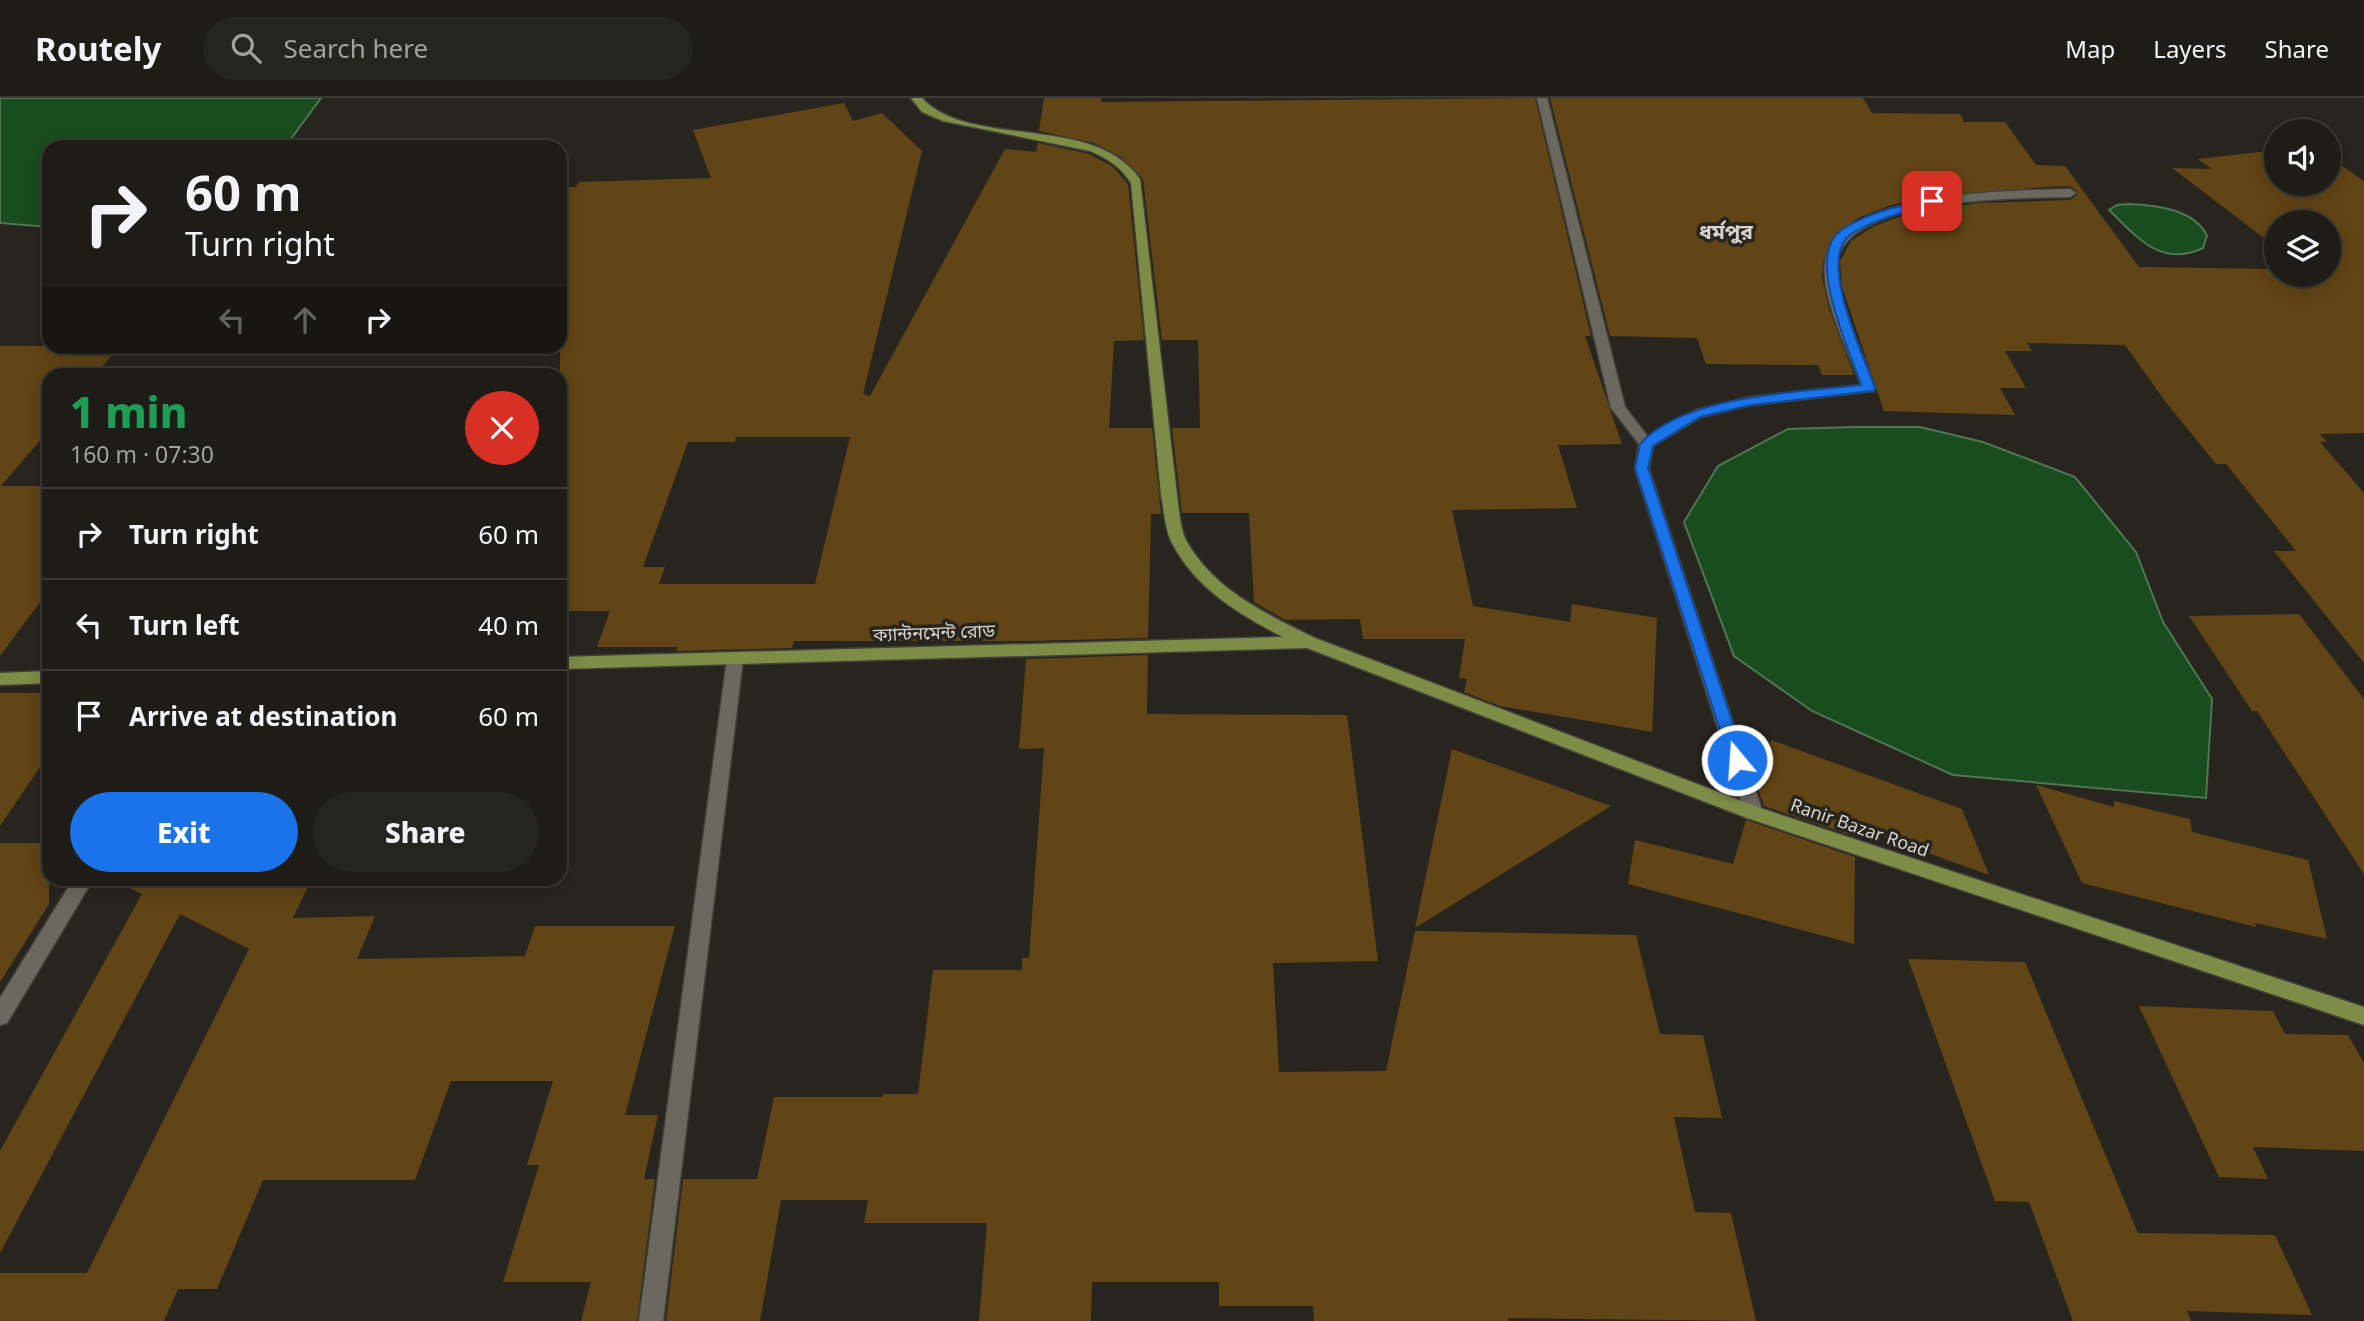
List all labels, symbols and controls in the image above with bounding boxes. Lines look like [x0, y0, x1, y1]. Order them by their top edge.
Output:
search box [203, 17, 693, 80]
text: Routely [35, 26, 161, 71]
icon: search [227, 29, 265, 67]
text: Search here [283, 30, 428, 66]
text: Map [2065, 32, 2115, 65]
text: Layers [2153, 32, 2227, 65]
text: Share [2265, 32, 2329, 65]
map controls [2264, 119, 2341, 287]
button: sound [2264, 119, 2341, 196]
text: 60 m [185, 159, 302, 225]
icon: right [70, 168, 161, 259]
pin [1902, 171, 1962, 231]
icon: arrive [1913, 182, 1951, 220]
button: layers [2264, 210, 2341, 287]
district label: ধর্মপুর [1699, 217, 1753, 245]
text: Turn right [185, 222, 335, 265]
icon: left [213, 301, 251, 339]
icon: ahead [286, 301, 324, 339]
icon: right [359, 301, 397, 339]
text: 1 min [70, 383, 187, 440]
button: close [465, 391, 539, 465]
text: 160 m · 07:30 [70, 438, 214, 470]
icon: right [70, 515, 108, 553]
text: Turn right [129, 516, 259, 552]
text: 60 m [478, 516, 539, 552]
icon: left [70, 606, 108, 644]
text: Turn left [129, 607, 240, 643]
text: 40 m [478, 607, 539, 643]
street label: ক্যান্টনমেন্ট রোড [872, 618, 996, 646]
icon: arrive [70, 697, 108, 735]
text: Arrive at destination [129, 698, 398, 734]
text: 60 m [478, 698, 539, 734]
position arrow [1700, 723, 1774, 797]
button: Exit [70, 792, 298, 872]
button: Share [312, 792, 539, 872]
street label: Ranir Bazar Road [1788, 792, 1932, 862]

